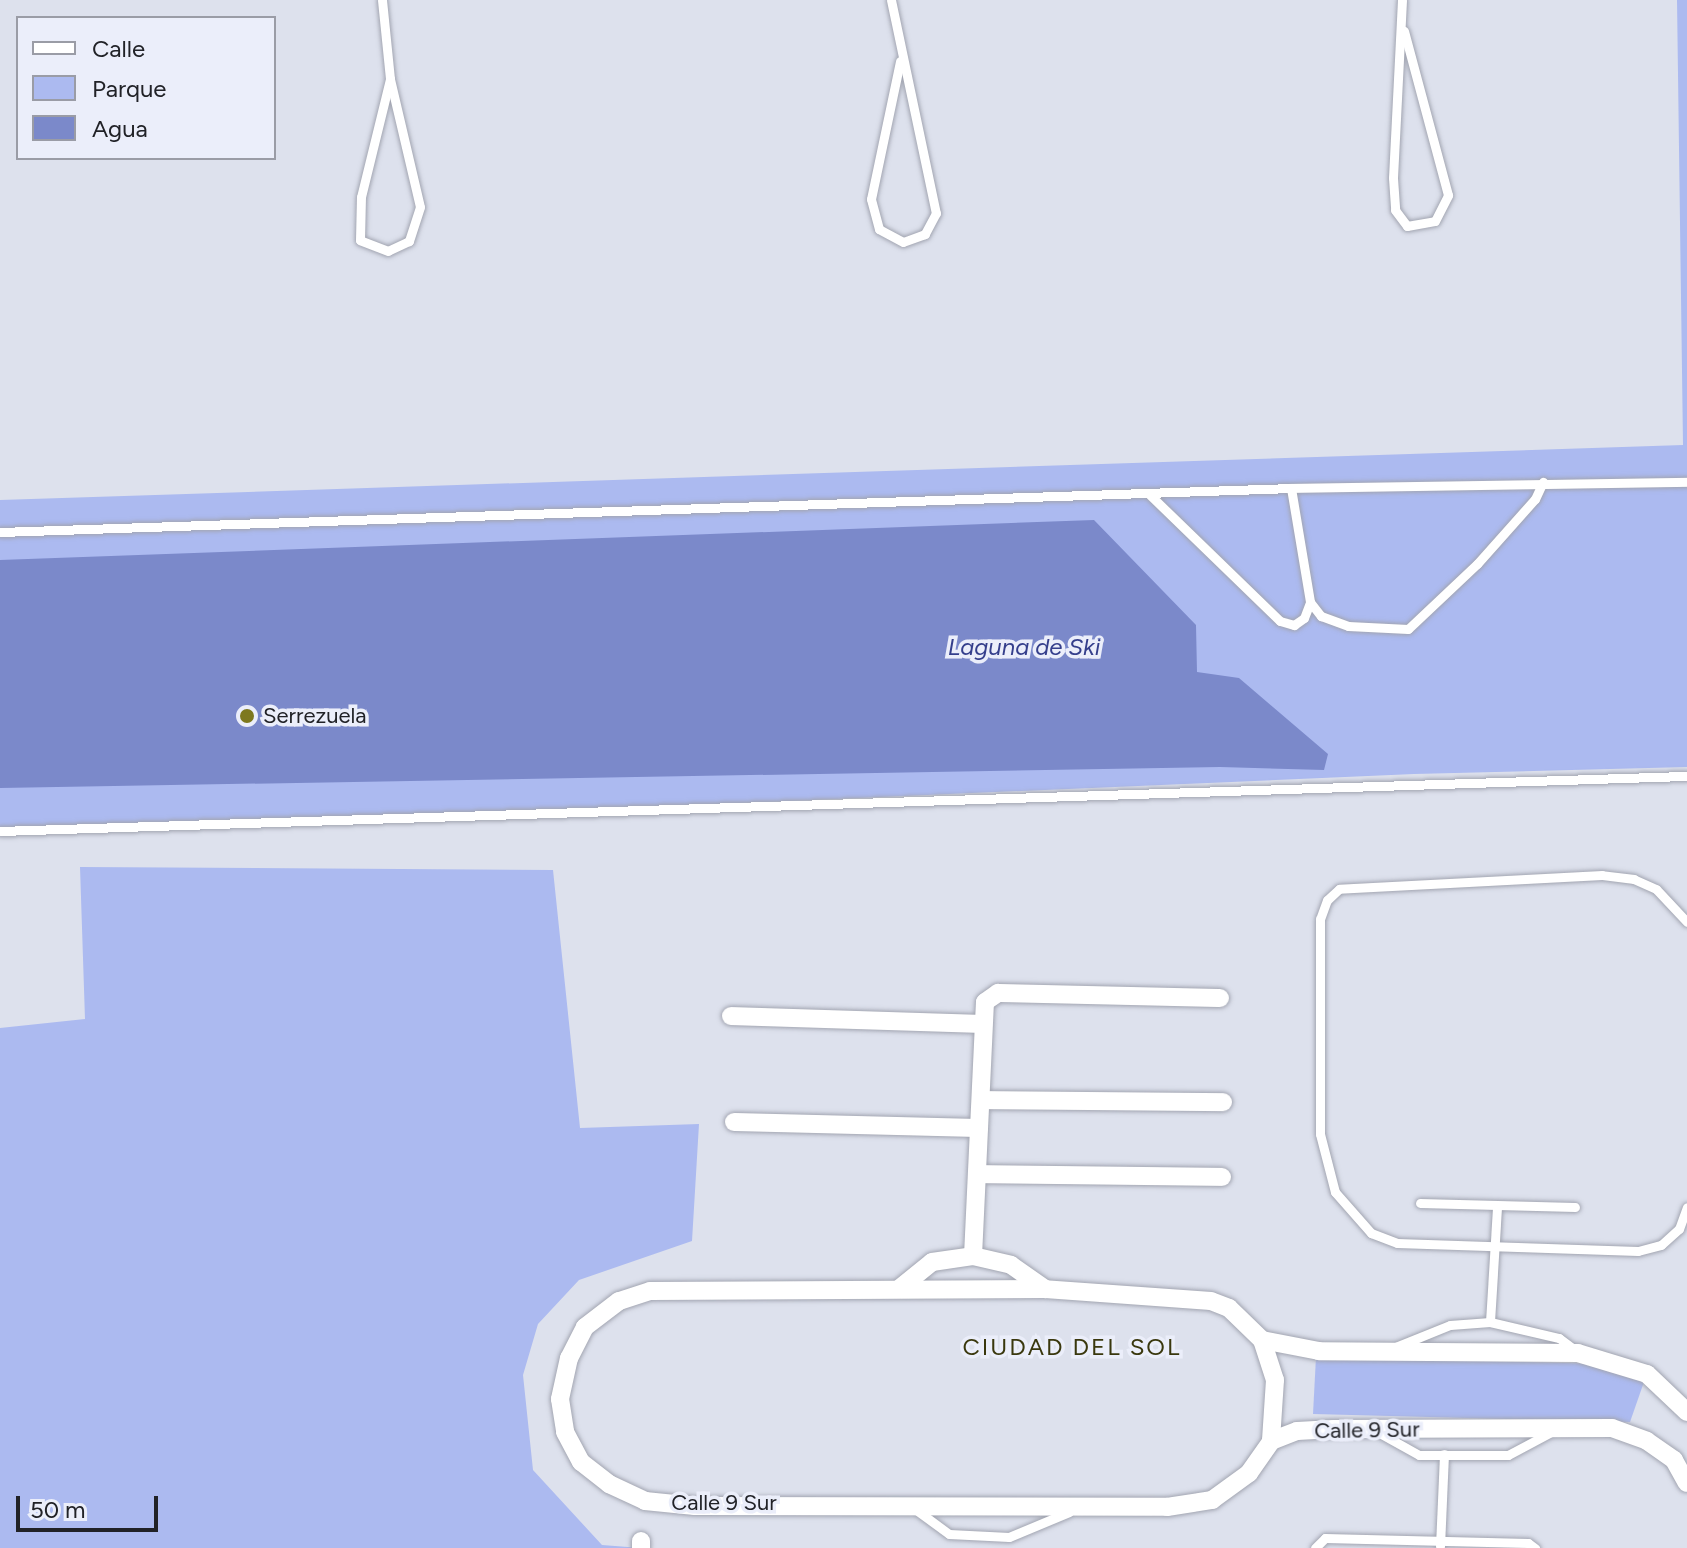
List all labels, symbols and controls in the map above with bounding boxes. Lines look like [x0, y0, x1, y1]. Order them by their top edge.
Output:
legend [16, 16, 276, 160]
text: Calle [92, 34, 145, 63]
text: Parque [92, 74, 166, 103]
text: Agua [92, 114, 148, 143]
water label: Laguna de Ski [948, 633, 1100, 661]
place label: Serrezuela [263, 703, 367, 729]
marker: Serrezuela [238, 707, 256, 725]
district label: CIUDAD DEL SOL [963, 1333, 1181, 1361]
street label: Calle 9 Sur [1314, 1416, 1420, 1444]
scale bar [20, 1480, 162, 1530]
street label: Calle 9 Sur [671, 1490, 777, 1516]
text: 50 m [30, 1495, 86, 1524]

